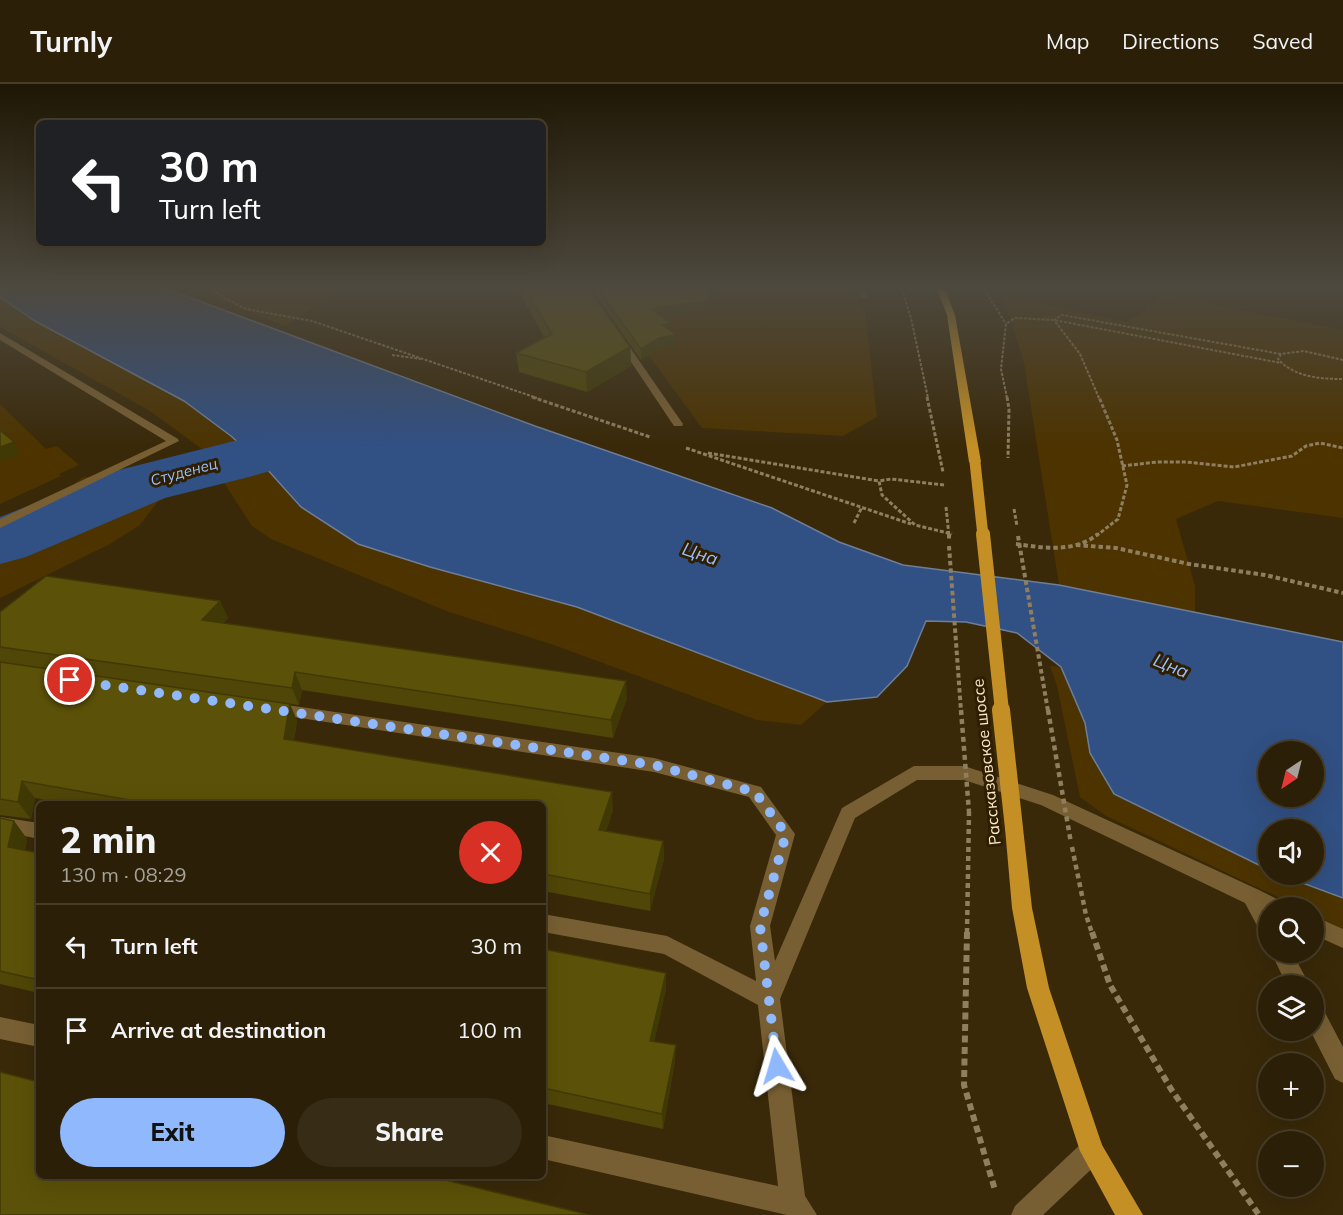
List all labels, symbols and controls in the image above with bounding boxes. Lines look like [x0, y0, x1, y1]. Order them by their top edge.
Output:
text: Turnly [30, 24, 112, 59]
text: Map [1046, 28, 1089, 54]
text: Directions [1122, 28, 1219, 54]
text: Saved [1252, 28, 1313, 54]
text: 30 m [159, 140, 259, 193]
icon: left [60, 144, 138, 222]
text: Turn left [159, 192, 261, 226]
water label: Студенец [148, 453, 220, 490]
water label: Цна [679, 537, 721, 570]
water label: Цна [1150, 648, 1192, 683]
pin [44, 654, 95, 705]
icon: arrive [53, 663, 86, 696]
street label: Рассказовское шоссе [967, 678, 1005, 846]
north arrow [1258, 741, 1324, 807]
map controls [1258, 741, 1324, 1197]
text: 2 min [60, 817, 156, 862]
button: sound [1258, 819, 1324, 885]
button: close [459, 821, 522, 884]
text: 130 m · 08:29 [60, 862, 186, 887]
button: search [1258, 897, 1324, 963]
icon: left [60, 930, 93, 963]
text: Turn left [111, 932, 198, 960]
text: 30 m [471, 932, 522, 960]
button: layers [1258, 975, 1324, 1041]
icon: arrive [60, 1014, 93, 1047]
text: Arrive at destination [111, 1016, 326, 1044]
text: 100 m [457, 1016, 522, 1044]
position arrow [745, 1034, 809, 1098]
button: + [1258, 1053, 1324, 1119]
button: Exit [60, 1098, 285, 1167]
button: Share [297, 1098, 522, 1167]
button: − [1258, 1131, 1324, 1197]

